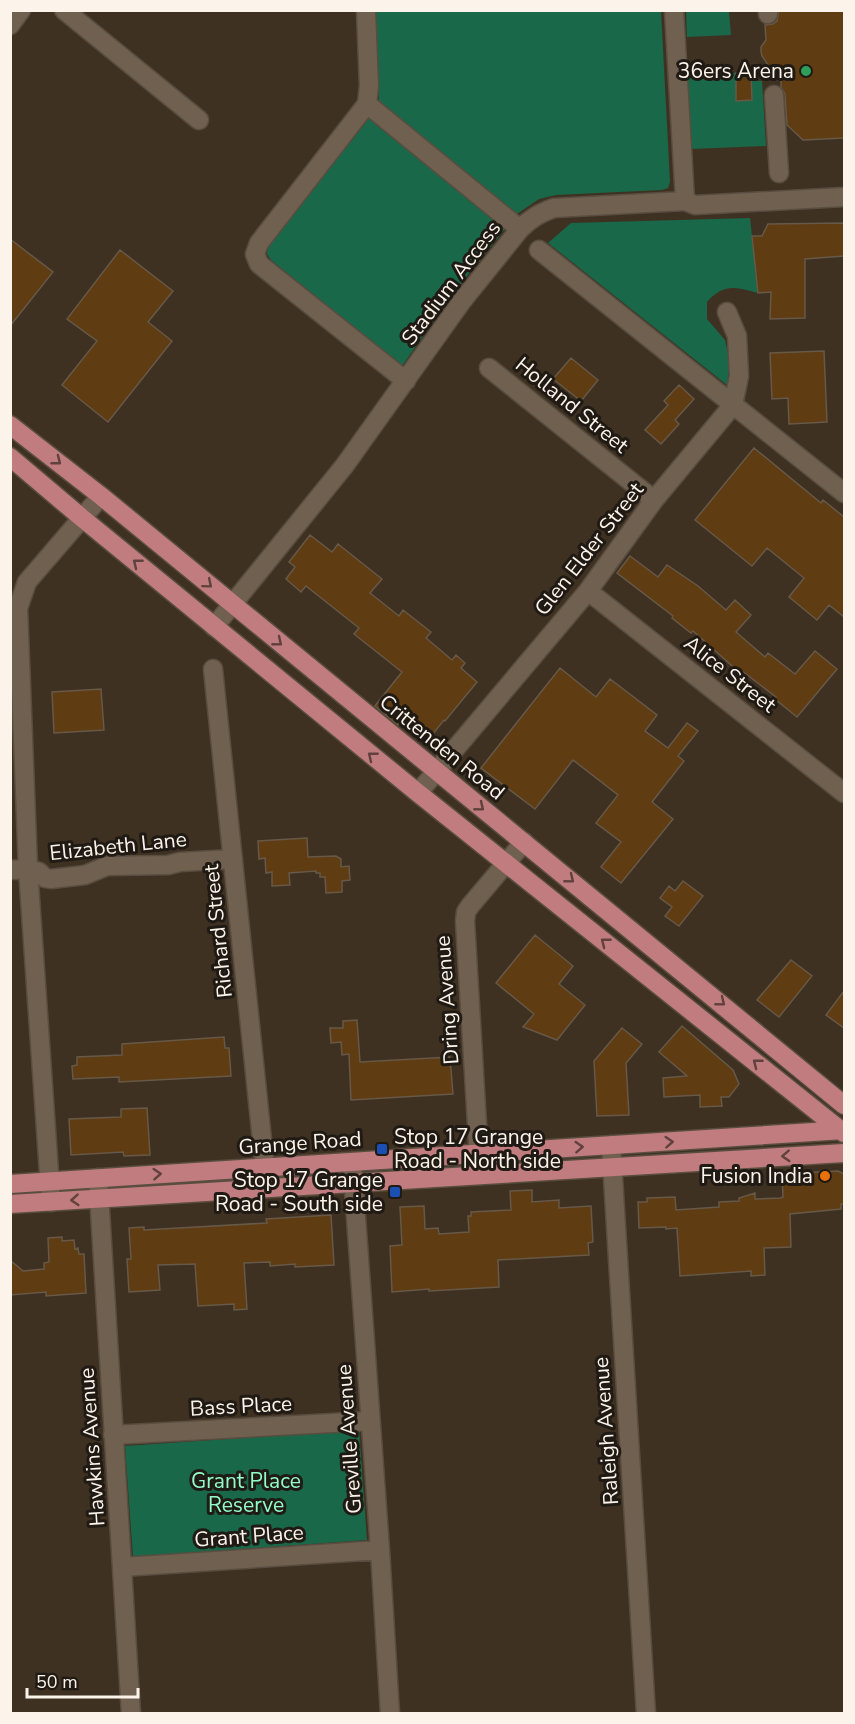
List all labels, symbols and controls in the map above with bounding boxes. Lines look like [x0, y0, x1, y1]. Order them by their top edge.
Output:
place label: 36ers Arena [678, 57, 794, 85]
marker: 36ers Arena [799, 64, 813, 78]
street label: Stadium Access [395, 215, 507, 351]
street label: Holland Street [510, 351, 635, 460]
one-way arrow [50, 453, 61, 464]
street label: Glen Elder Street [528, 476, 650, 621]
one-way arrow [133, 560, 144, 571]
one-way arrow [201, 577, 212, 588]
street label: Alice Street [678, 629, 782, 719]
one-way arrow [272, 634, 283, 645]
street label: Crittenden Road [374, 688, 510, 806]
one-way arrow [368, 752, 379, 763]
one-way arrow [473, 799, 484, 810]
street label: Elizabeth Lane [48, 825, 188, 867]
street label: Richard Street [197, 862, 239, 999]
one-way arrow [563, 872, 574, 883]
street label: Dring Avenue [429, 935, 465, 1065]
one-way arrow [600, 939, 611, 950]
one-way arrow [714, 995, 725, 1006]
one-way arrow [753, 1060, 764, 1071]
place label: Stop 17 Grange Road - North side [394, 1123, 561, 1175]
street label: Grange Road [237, 1125, 363, 1161]
one-way arrow [664, 1135, 673, 1148]
one-way arrow [575, 1141, 584, 1154]
marker: Stop 17 Grange Road - North side [375, 1142, 389, 1156]
one-way arrow [782, 1150, 791, 1163]
place label: Fusion India [700, 1162, 813, 1190]
place label: Stop 17 Grange Road - South side [215, 1166, 383, 1218]
one-way arrow [152, 1168, 161, 1181]
marker: Fusion India [818, 1169, 832, 1183]
marker: Stop 17 Grange Road - South side [388, 1185, 402, 1199]
one-way arrow [71, 1193, 80, 1206]
street label: Raleigh Avenue [587, 1356, 625, 1506]
street label: Greville Avenue [330, 1363, 368, 1515]
street label: Hawkins Avenue [72, 1367, 112, 1527]
street label: Bass Place [189, 1389, 293, 1423]
park label: Grant Place Reserve [191, 1467, 301, 1519]
street label: Grant Place [193, 1518, 305, 1554]
scale bar [27, 1661, 138, 1699]
text: 50 m [36, 1670, 78, 1694]

